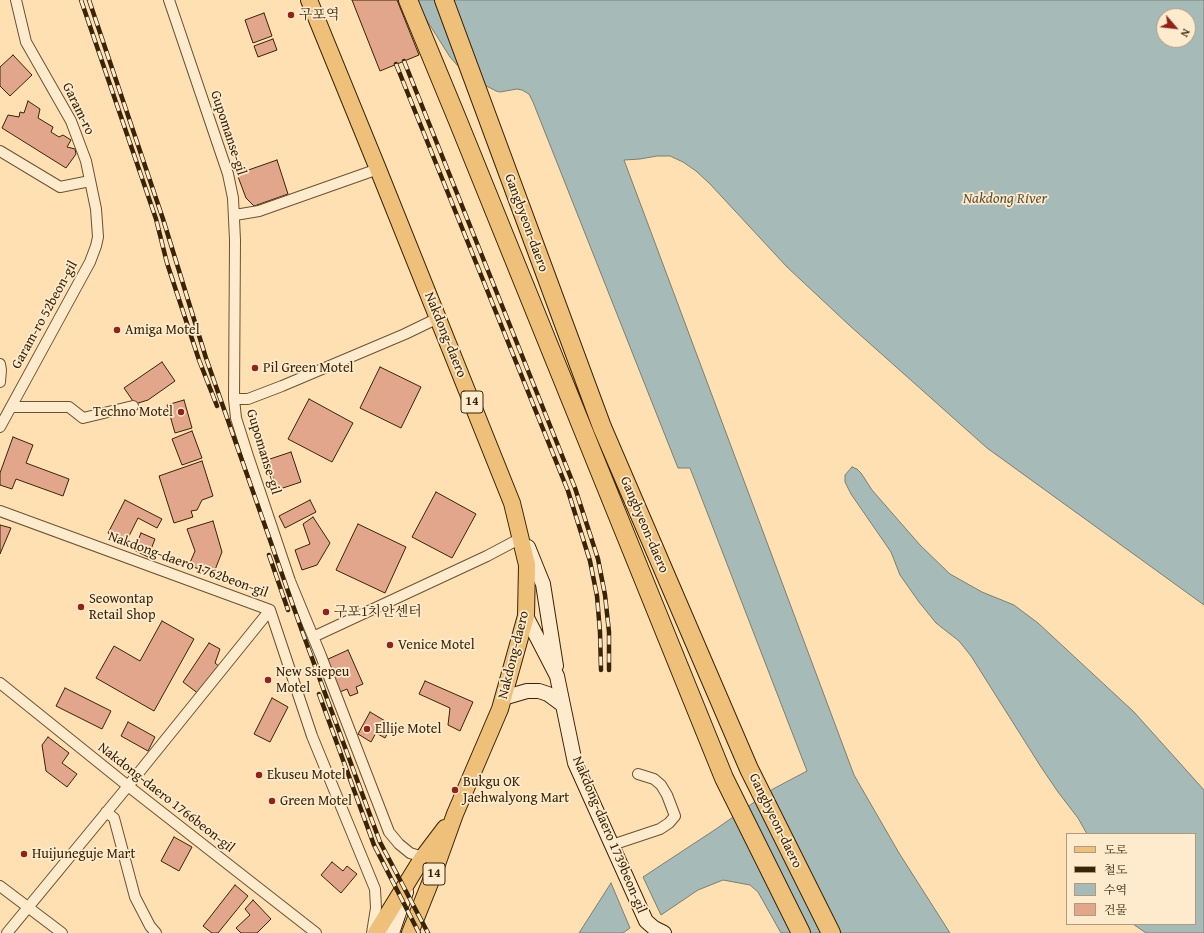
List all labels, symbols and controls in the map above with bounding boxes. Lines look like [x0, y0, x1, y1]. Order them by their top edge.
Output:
place label: 구포역 [299, 7, 340, 23]
north arrow [1156, 8, 1196, 48]
marker: 구포역 [286, 10, 296, 20]
text: N [1177, 26, 1195, 40]
street label: Garam-ro [58, 80, 98, 138]
street label: Gupomanse-gil [206, 88, 250, 178]
street label: Gangbyeon-daero [500, 172, 552, 274]
water label: Nakdong River [963, 190, 1047, 208]
street label: Garam-ro 52beon-gil [8, 258, 82, 372]
street label: Nakdong-daero [420, 290, 470, 380]
place label: Amiga Motel [125, 322, 200, 338]
marker: Amiga Motel [112, 325, 122, 335]
place label: Pil Green Motel [263, 360, 353, 376]
marker: Pil Green Motel [250, 363, 260, 373]
road number: 14 [461, 391, 483, 413]
place label: Techno Motel [93, 404, 173, 420]
marker: Techno Motel [176, 407, 186, 417]
street label: Gupomanse-gil [242, 407, 284, 497]
street label: Gangbyeon-daero [616, 474, 672, 576]
street label: Nakdong-daero 1762beon-gil [106, 528, 270, 602]
place label: Seowontap Retail Shop [89, 591, 156, 624]
marker: Seowontap Retail Shop [76, 602, 86, 612]
place label: 구포1치안센터 [334, 604, 422, 620]
marker: 구포1치안센터 [321, 607, 331, 617]
street label: Nakdong-daero [495, 609, 533, 701]
place label: Venice Motel [398, 637, 475, 653]
marker: Venice Motel [385, 640, 395, 650]
place label: New Ssiepeu Motel [276, 664, 349, 696]
marker: New Ssiepeu Motel [263, 675, 273, 685]
place label: Ellije Motel [375, 721, 441, 737]
marker: Ellije Motel [362, 724, 372, 734]
street label: Nakdong-daero 1766beon-gil [94, 739, 238, 857]
street label: Nakdong-daero 1739beon-gil [568, 754, 650, 916]
place label: Ekuseu Motel [267, 767, 346, 783]
marker: Ekuseu Motel [254, 770, 264, 780]
street label: Gangbyeon-daero [745, 771, 805, 871]
place label: Bukgu OK Jaehwalyong Mart [463, 774, 569, 806]
marker: Bukgu OK Jaehwalyong Mart [450, 785, 460, 795]
place label: Green Motel [280, 793, 352, 809]
marker: Green Motel [267, 796, 277, 806]
legend [1066, 833, 1196, 925]
text: 도로 [1104, 841, 1127, 858]
place label: Huijuneguje Mart [32, 846, 135, 862]
marker: Huijuneguje Mart [19, 849, 29, 859]
text: 철도 [1104, 861, 1127, 878]
road number: 14 [423, 863, 445, 885]
text: 수역 [1104, 881, 1127, 898]
text: 건물 [1104, 901, 1127, 918]

